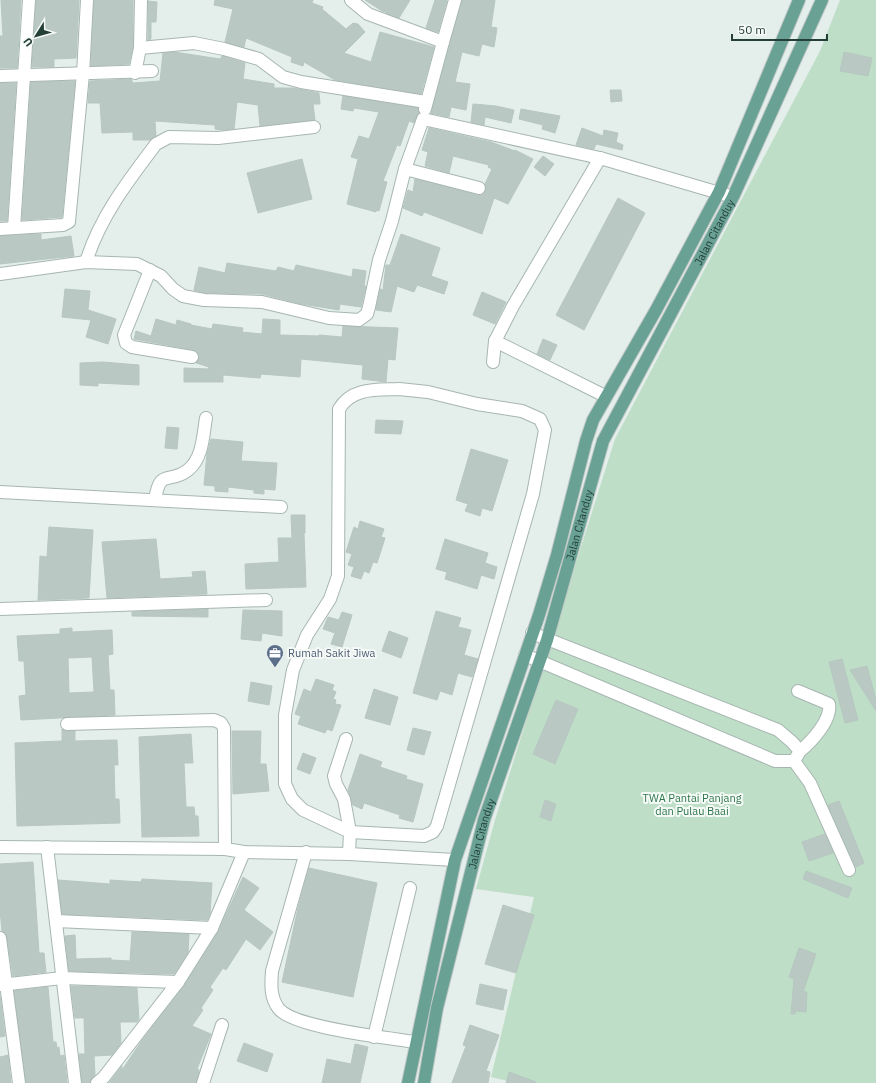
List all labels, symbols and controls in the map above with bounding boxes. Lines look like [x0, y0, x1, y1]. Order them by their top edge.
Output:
north arrow [16, 16, 56, 56]
scale bar [732, 16, 827, 42]
text: 50 m [738, 22, 766, 37]
text: U [20, 35, 36, 49]
street label: Jalan Citanduy [691, 196, 738, 268]
street label: Jalan Citanduy [563, 488, 596, 562]
office icon: Rumah Sakit Jiwa [265, 643, 285, 668]
place label: Rumah Sakit Jiwa [288, 646, 376, 660]
park label: TWA Pantai Panjang dan Pulau Baai [643, 791, 742, 818]
street label: Jalan Citanduy [465, 796, 498, 871]

